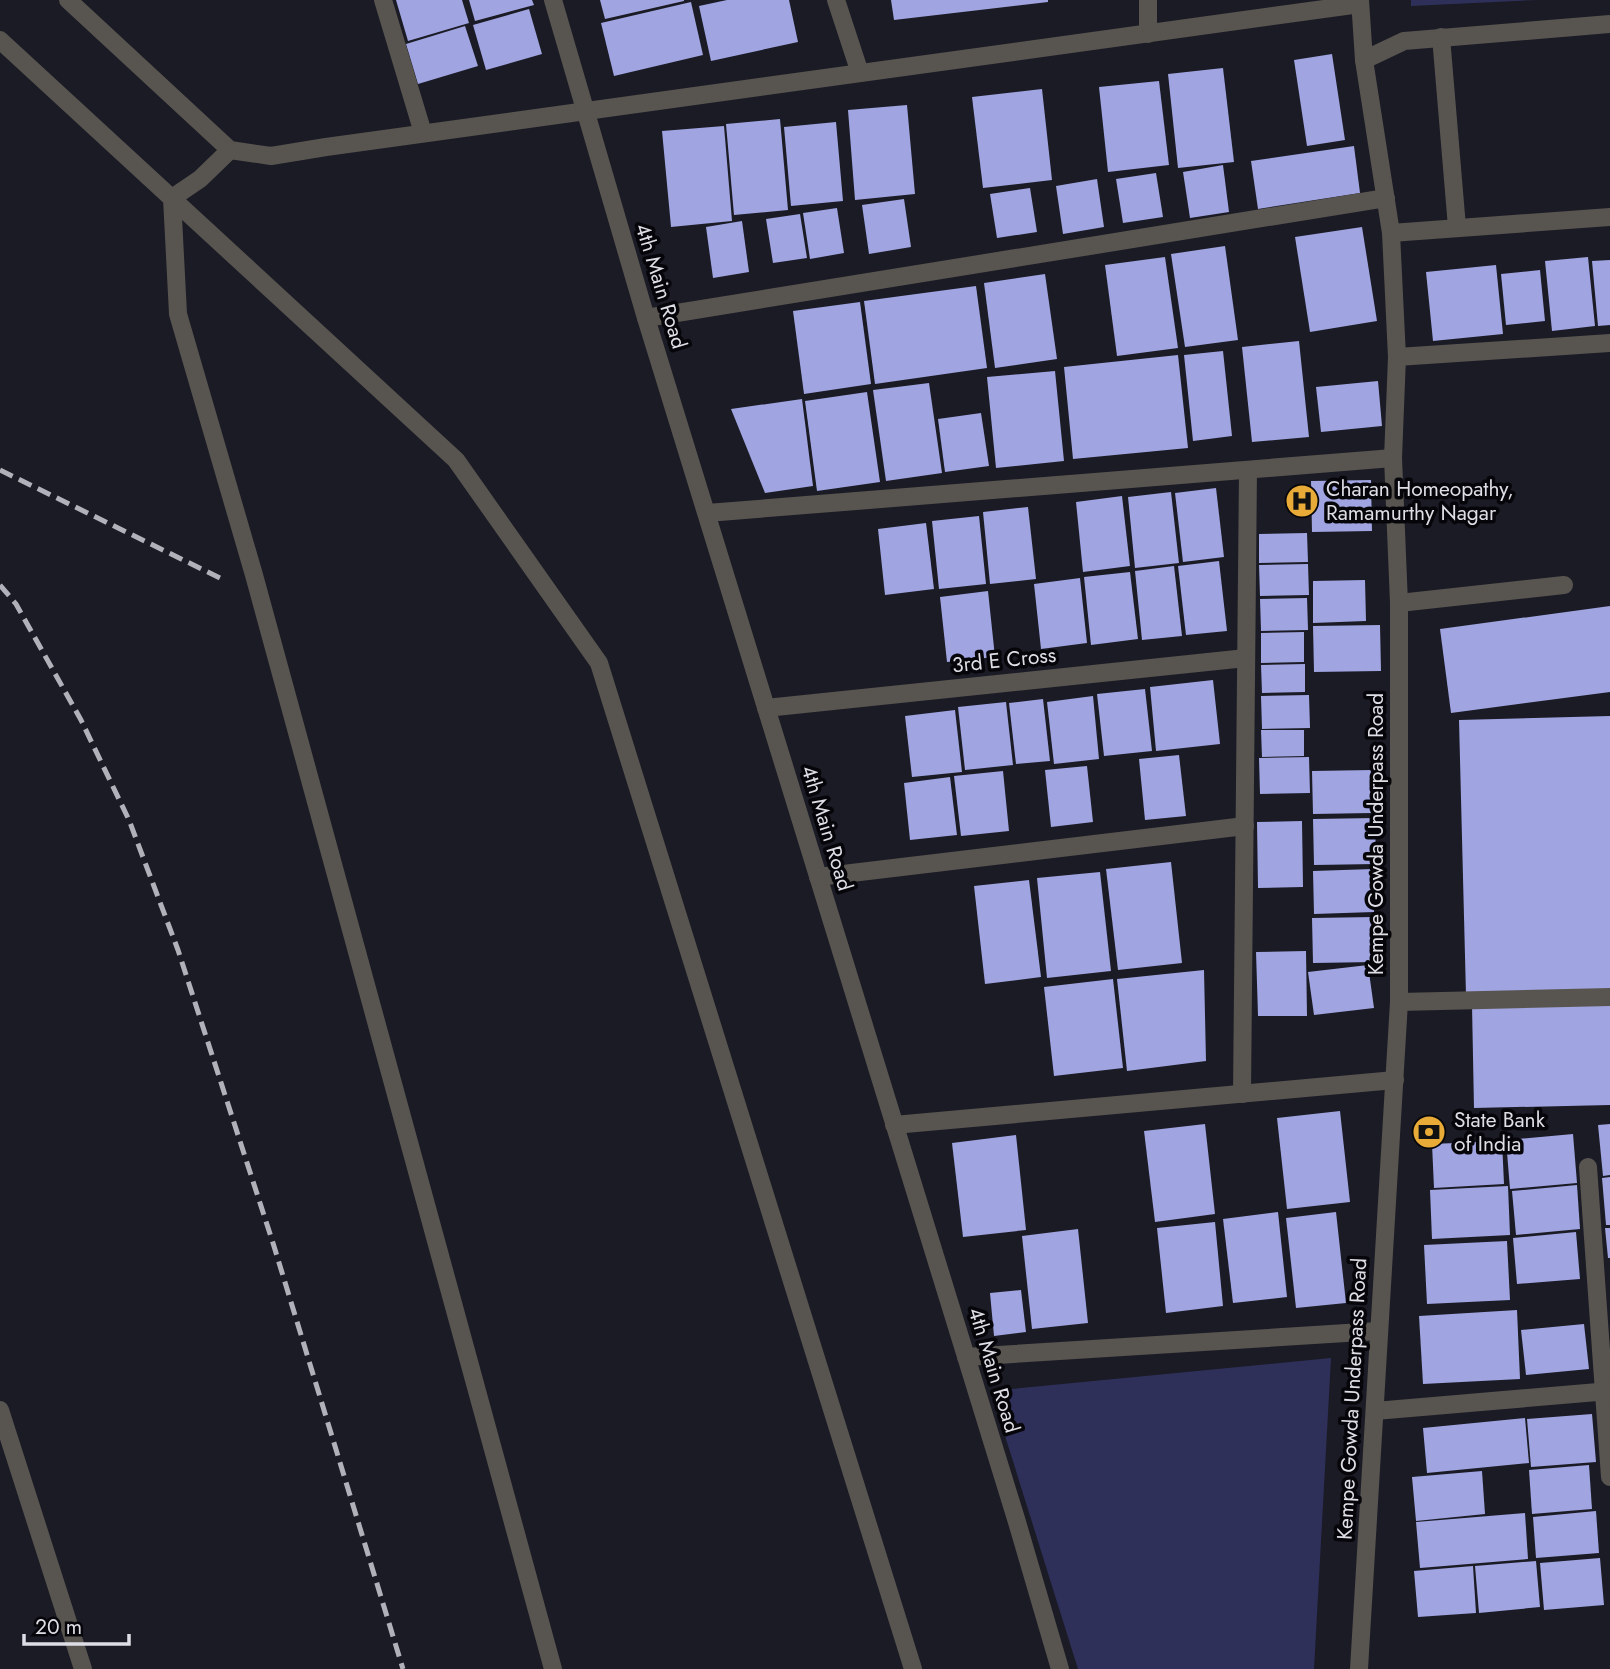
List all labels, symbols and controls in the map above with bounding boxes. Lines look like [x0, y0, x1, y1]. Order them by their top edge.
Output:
street label: 4th Main Road [628, 220, 694, 352]
place label: Charan Homeopathy, Ramamurthy Nagar [1326, 474, 1514, 528]
hospital icon: Charan Homeopathy, Ramamurthy Nagar [1283, 482, 1321, 520]
street label: 3rd E Cross [950, 640, 1058, 680]
street label: Kempe Gowda Underpass Road [1361, 693, 1391, 975]
street label: 4th Main Road [794, 762, 860, 894]
place label: State Bank of India [1454, 1105, 1546, 1159]
bank icon: State Bank of India [1410, 1113, 1448, 1151]
street label: Kempe Gowda Underpass Road [1330, 1257, 1374, 1541]
street label: 4th Main Road [961, 1304, 1027, 1436]
scale bar [24, 1602, 130, 1646]
text: 20 m [35, 1612, 82, 1642]

